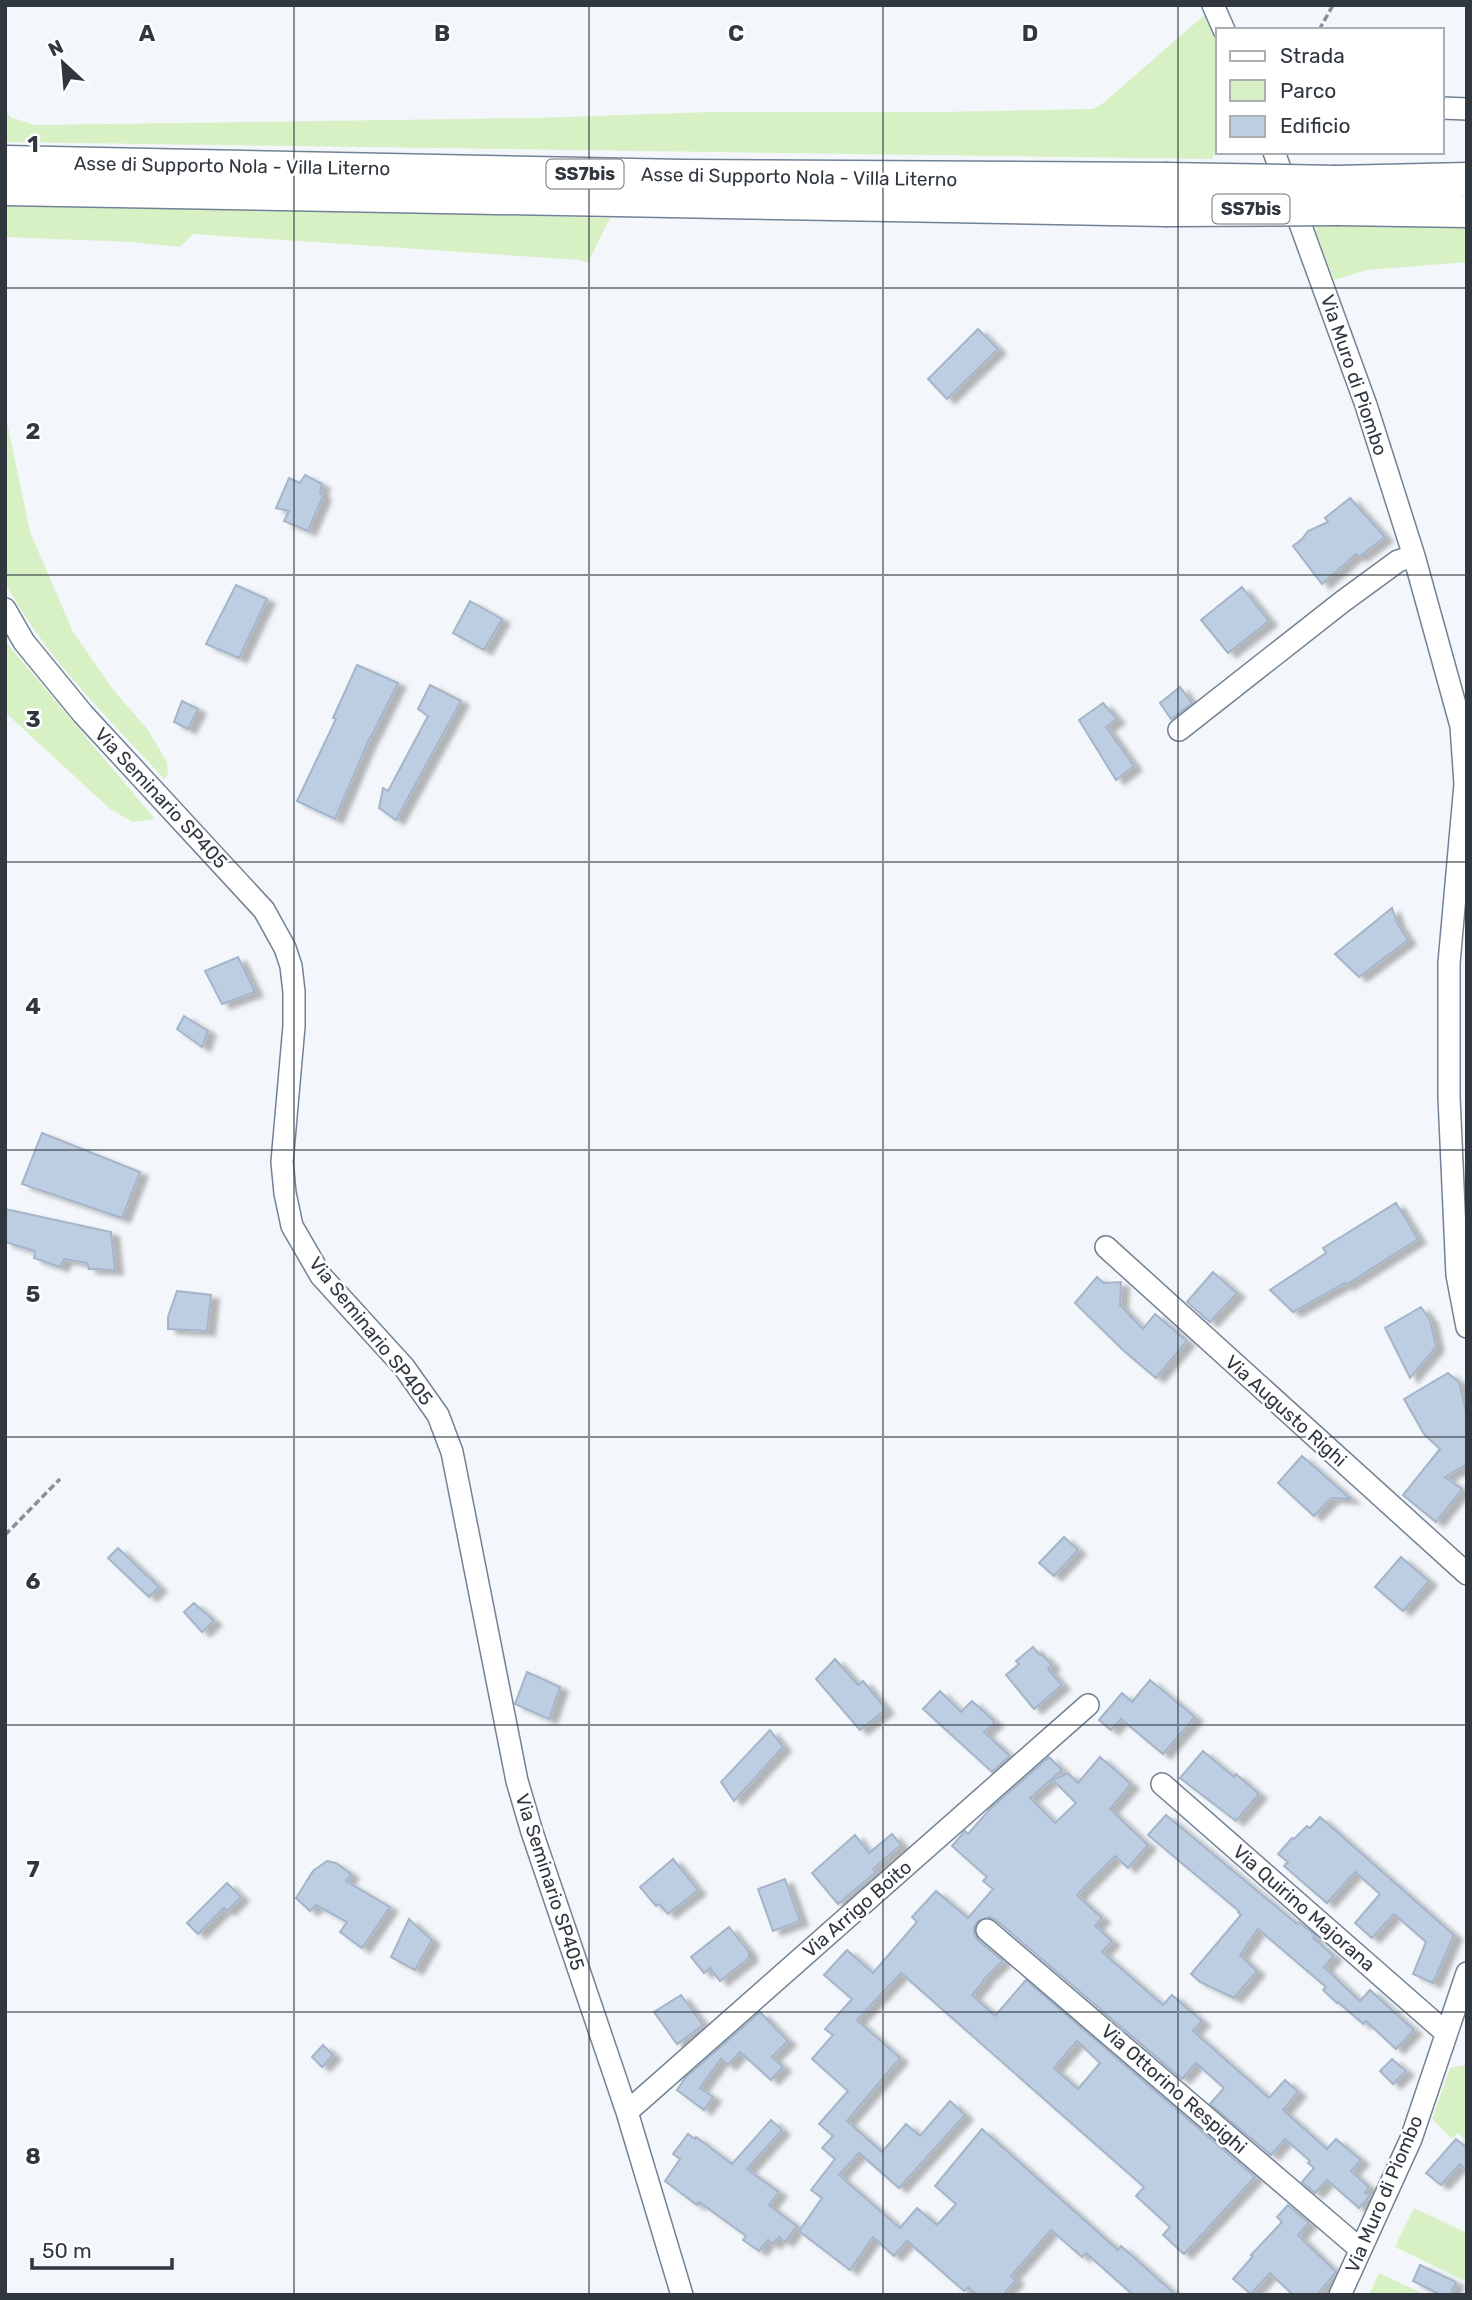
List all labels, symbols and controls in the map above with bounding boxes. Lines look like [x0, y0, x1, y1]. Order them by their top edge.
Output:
text: A [139, 19, 156, 47]
text: B [434, 19, 450, 47]
text: C [728, 19, 744, 47]
text: D [1022, 19, 1038, 47]
north arrow [28, 28, 98, 98]
legend [1216, 28, 1444, 154]
text: N [45, 35, 67, 62]
text: Strada [1280, 43, 1345, 68]
text: Parco [1280, 78, 1336, 103]
text: Edificio [1280, 113, 1350, 138]
text: 1 [27, 130, 39, 158]
street label: Asse di Supporto Nola - Villa Literno [74, 152, 390, 180]
road number: SS7bis [546, 160, 624, 188]
street label: Asse di Supporto Nola - Villa Literno [641, 163, 957, 191]
road number: SS7bis [1212, 194, 1290, 224]
street label: Via Muro di Piombo [1316, 292, 1392, 458]
text: 2 [26, 417, 40, 445]
text: 3 [25, 705, 41, 733]
street label: Via Seminario SP405 [90, 723, 232, 873]
text: 4 [25, 992, 41, 1020]
street label: Via Seminario SP405 [304, 1252, 438, 1410]
text: 5 [26, 1280, 41, 1308]
street label: Via Augusto Righi [1220, 1350, 1352, 1472]
text: 6 [26, 1567, 41, 1595]
street label: Via Seminario SP405 [511, 1791, 589, 1973]
street label: Via Quirino Majorana [1228, 1840, 1380, 1976]
text: 7 [26, 1855, 40, 1883]
street label: Via Arrigo Boito [798, 1855, 916, 1963]
street label: Via Ottorino Respighi [1096, 2019, 1252, 2159]
street label: Via Muro di Piombo [1340, 2112, 1428, 2276]
text: 8 [25, 2142, 41, 2170]
scale bar [32, 2226, 172, 2270]
text: 50 m [42, 2238, 92, 2263]

